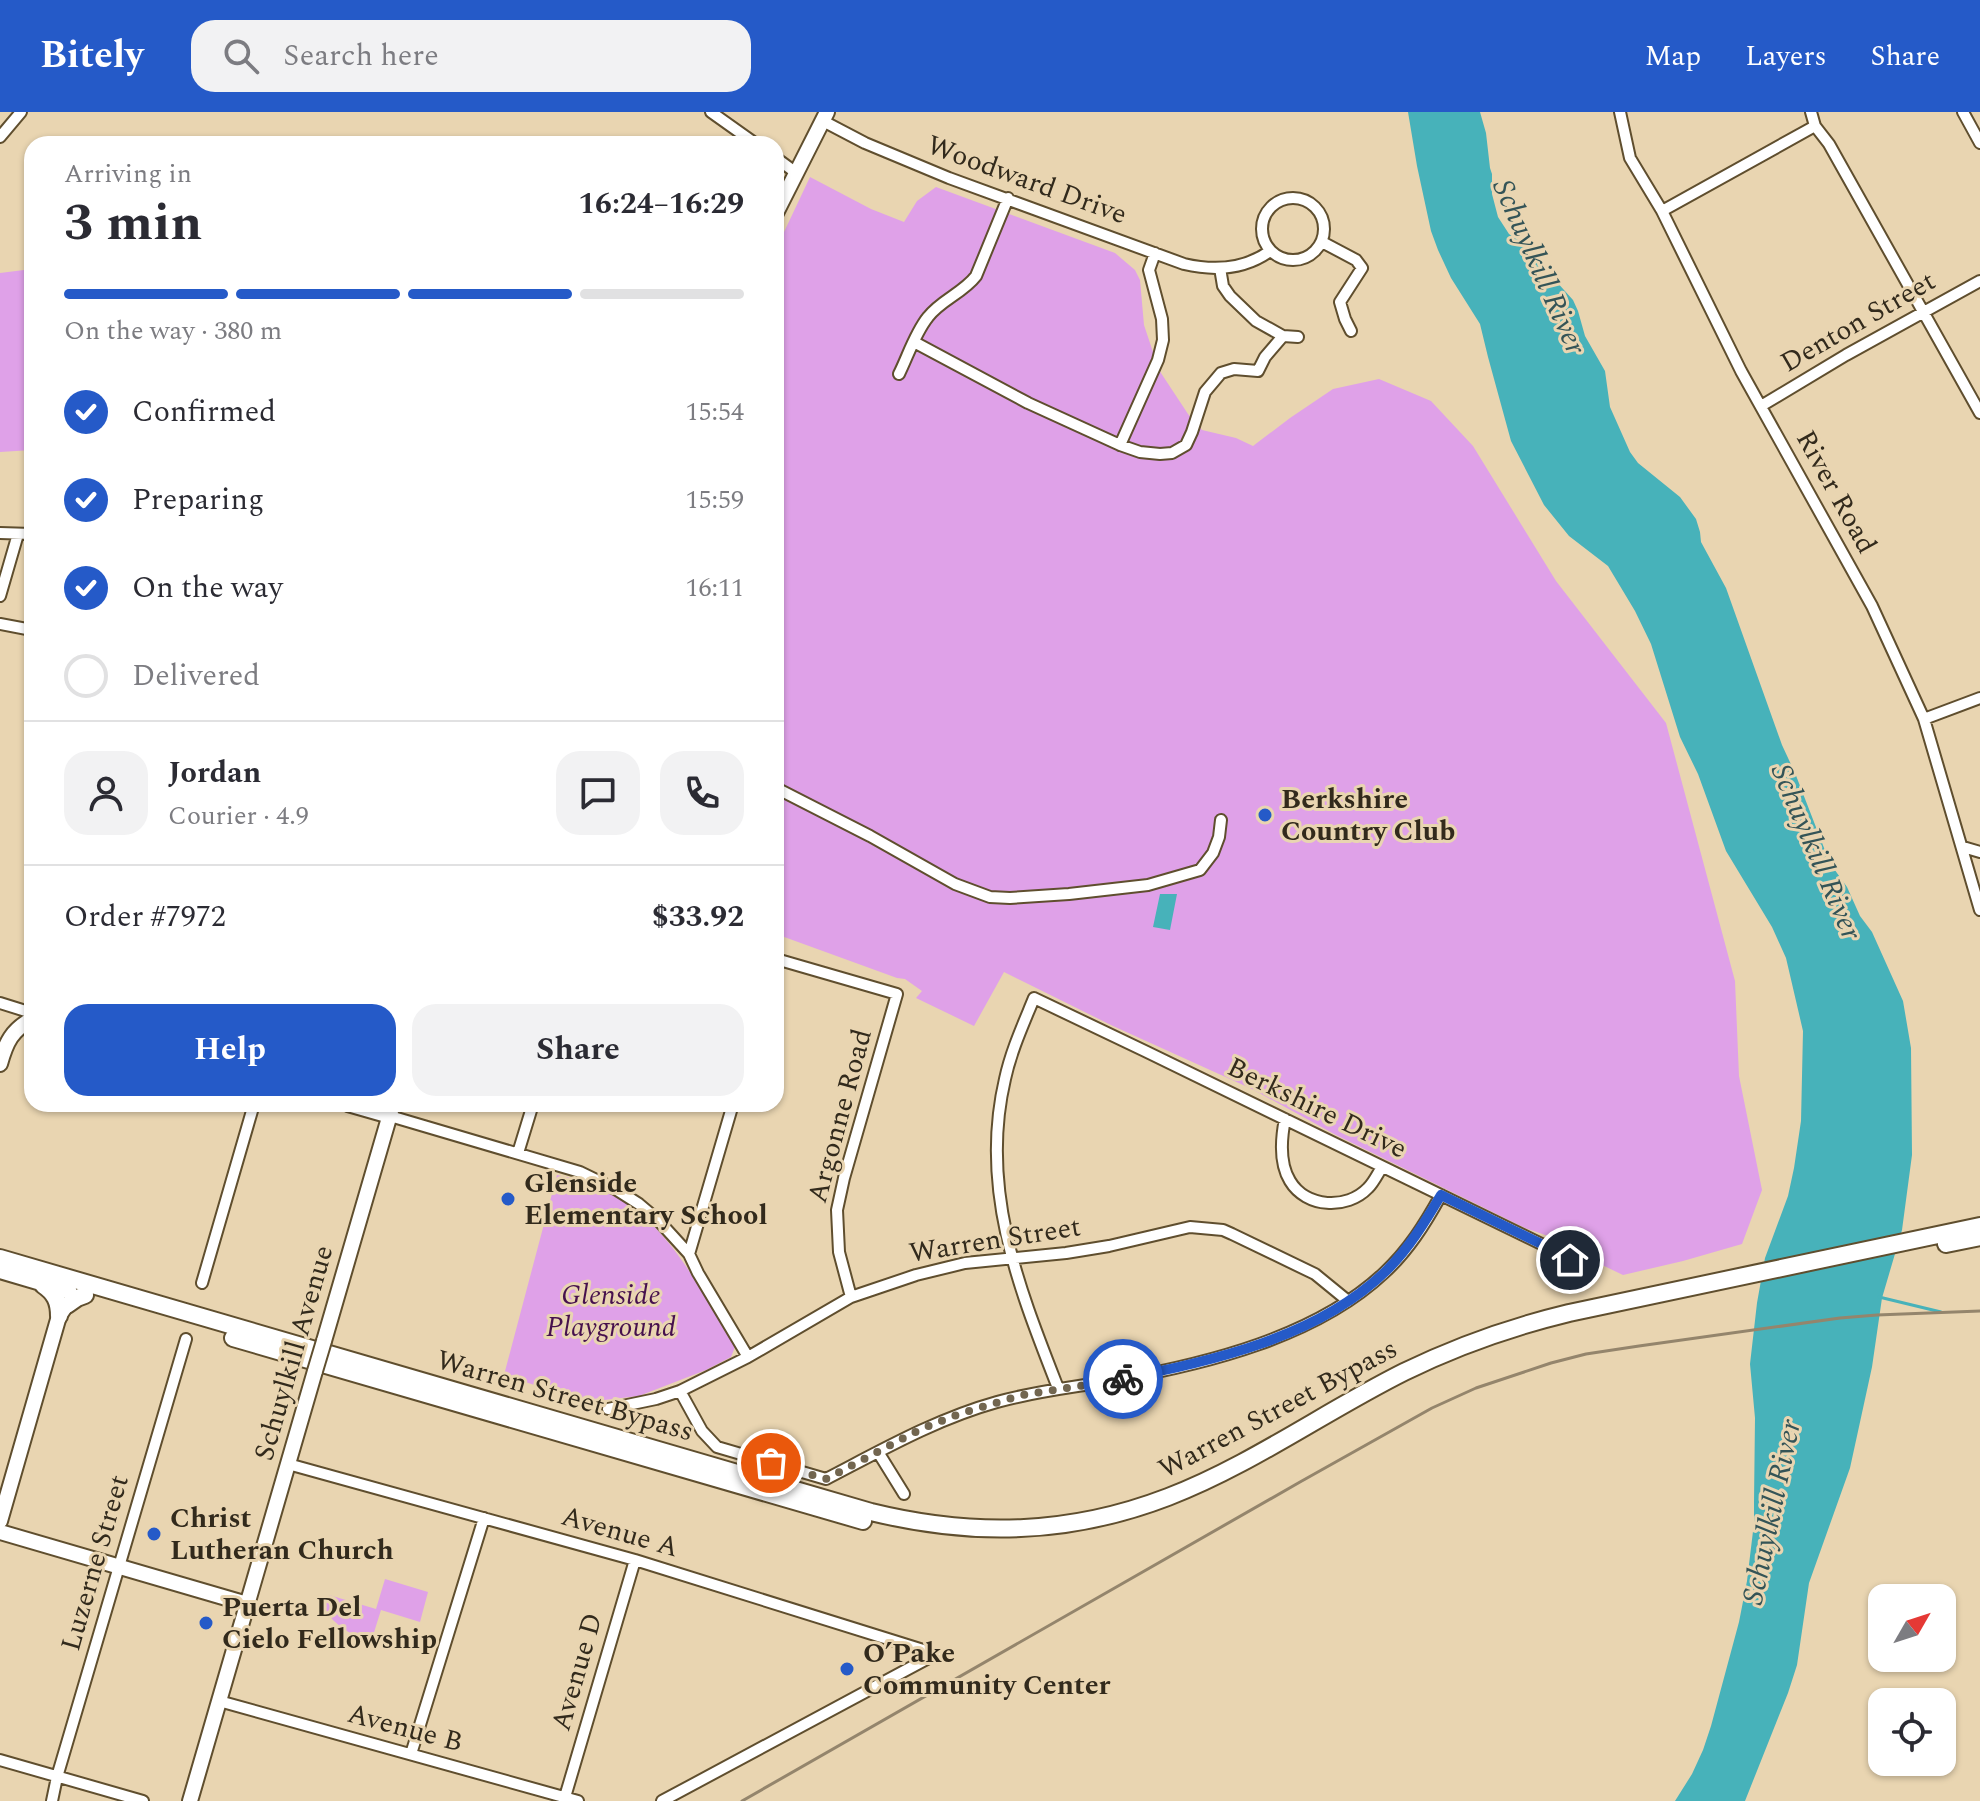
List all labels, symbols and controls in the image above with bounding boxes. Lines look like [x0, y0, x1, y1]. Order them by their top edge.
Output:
search box [191, 20, 751, 92]
text: Bitely [40, 27, 143, 85]
text: Search here [283, 33, 439, 79]
icon: search [219, 34, 263, 78]
text: Map [1645, 35, 1701, 78]
text: Layers [1745, 35, 1827, 78]
text: Share [1871, 35, 1940, 78]
street label: Woodward Drive [921, 124, 1133, 236]
text: Arriving in [64, 154, 192, 194]
water label: Schuylkill River [1480, 172, 1599, 363]
text: 16:24–16:29 [578, 181, 744, 227]
text: 3 min [64, 184, 202, 263]
street label: Denton Street [1772, 260, 1944, 384]
text: On the way · 380 m [64, 311, 282, 351]
text: Confirmed [132, 389, 276, 435]
icon: check [64, 390, 108, 434]
text: 15:54 [685, 392, 744, 432]
street label: River Road [1784, 422, 1888, 562]
text: Preparing [132, 477, 264, 523]
icon: check [64, 478, 108, 522]
text: 15:59 [685, 480, 744, 520]
text: On the way [132, 565, 283, 611]
icon: check [64, 566, 108, 610]
text: 16:11 [685, 568, 744, 608]
text: Delivered [132, 653, 260, 699]
text: Jordan [168, 750, 261, 796]
button: person [64, 751, 148, 835]
button: chat [556, 751, 640, 835]
button: phone [660, 751, 744, 835]
water label: Schuylkill River [1758, 756, 1874, 948]
place label: Berkshire Country Club [1281, 778, 1455, 853]
text: Courier · 4.9 [168, 796, 309, 836]
marker: Berkshire Country Club [1256, 806, 1274, 824]
text: Order #7972 [64, 894, 226, 940]
text: $33.92 [652, 894, 744, 940]
button: Help [64, 1004, 396, 1096]
button: Share [412, 1004, 744, 1096]
street label: Argonne Road [796, 1024, 884, 1208]
street label: Berkshire Drive [1220, 1046, 1414, 1170]
place label: Glenside Elementary School [524, 1162, 768, 1237]
marker: Glenside Elementary School [499, 1190, 517, 1208]
street label: Warren Street [906, 1205, 1084, 1275]
pin [1536, 1226, 1604, 1294]
icon: home [1548, 1238, 1592, 1282]
street label: Schuylkill Avenue [243, 1240, 345, 1466]
park label: Glenside Playground [546, 1274, 676, 1349]
street label: Warren Street Bypass [1151, 1328, 1405, 1490]
street label: Warren Street Bypass [431, 1339, 699, 1453]
courier [1083, 1339, 1163, 1419]
icon: bike [1101, 1357, 1145, 1401]
water label: Schuylkill River [1730, 1415, 1814, 1609]
pin [737, 1429, 805, 1497]
icon: bag [749, 1441, 793, 1485]
street label: Luzerne Street [49, 1470, 141, 1656]
street label: Avenue A [556, 1495, 684, 1569]
place label: Christ Lutheran Church [170, 1497, 394, 1572]
marker: Christ Lutheran Church [145, 1525, 163, 1543]
north arrow [1868, 1584, 1956, 1672]
map controls [1868, 1584, 1956, 1776]
place label: Puerta Del Cielo Fellowship [222, 1586, 437, 1661]
street label: Avenue D [540, 1608, 614, 1736]
marker: Puerta Del Cielo Fellowship [197, 1614, 215, 1632]
place label: O’Pake Community Center [863, 1632, 1111, 1707]
marker: O’Pake Community Center [838, 1660, 856, 1678]
button: locate [1868, 1688, 1956, 1776]
street label: Avenue B [343, 1692, 467, 1764]

